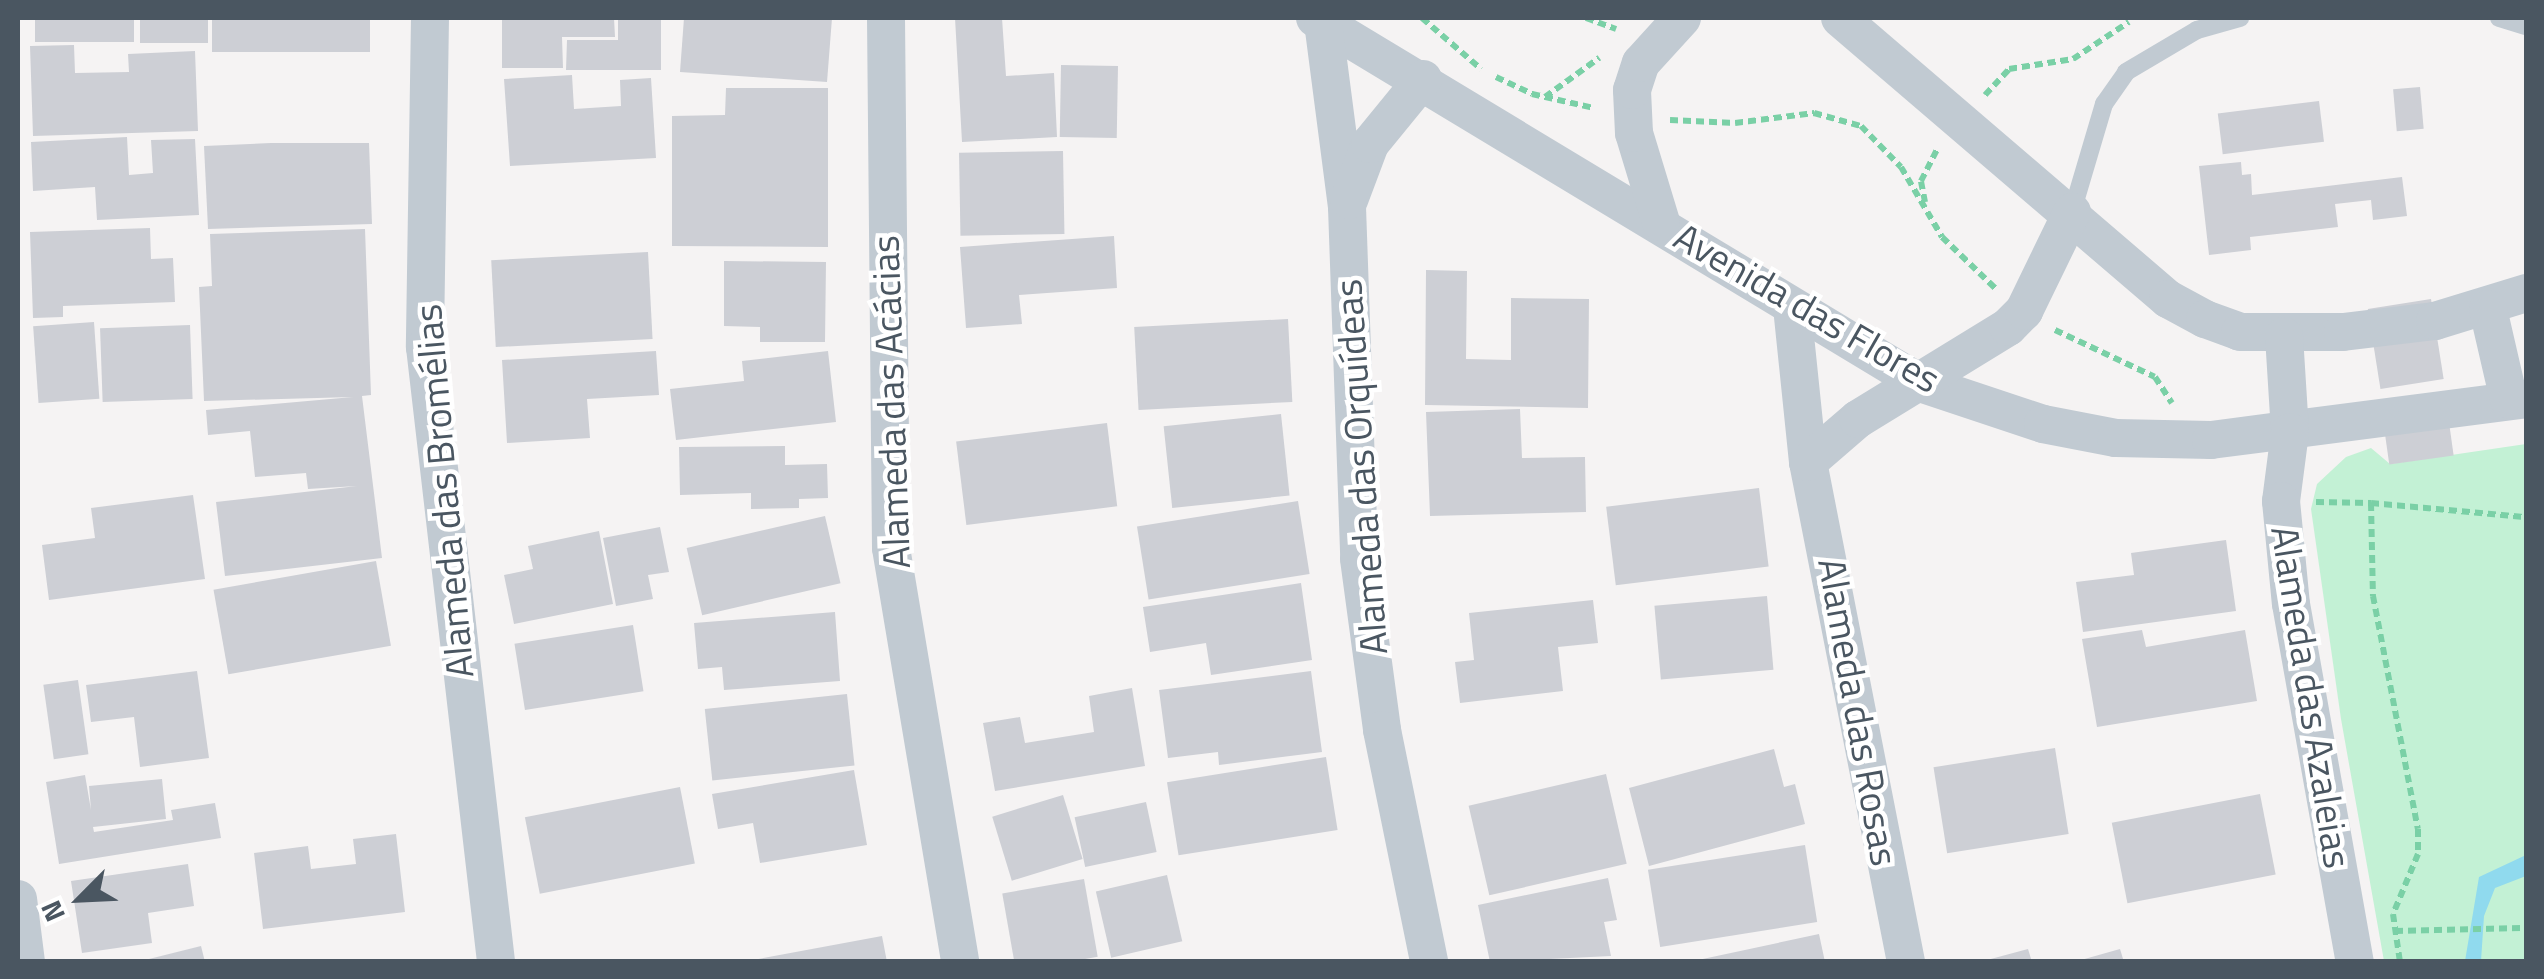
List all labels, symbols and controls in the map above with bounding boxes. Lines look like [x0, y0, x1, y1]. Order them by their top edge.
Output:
street label: Avenida das Flores [1666, 214, 1948, 402]
street label: Alameda das Acácias [862, 234, 920, 570]
street label: Alameda das Orquídeas [1325, 278, 1397, 656]
street label: Alameda das Bromélias [405, 302, 483, 680]
street label: Alameda das Azaleias [2261, 523, 2361, 871]
street label: Alameda das Rosas [1808, 555, 1908, 869]
north arrow [30, 849, 130, 949]
text: N [29, 894, 76, 929]

